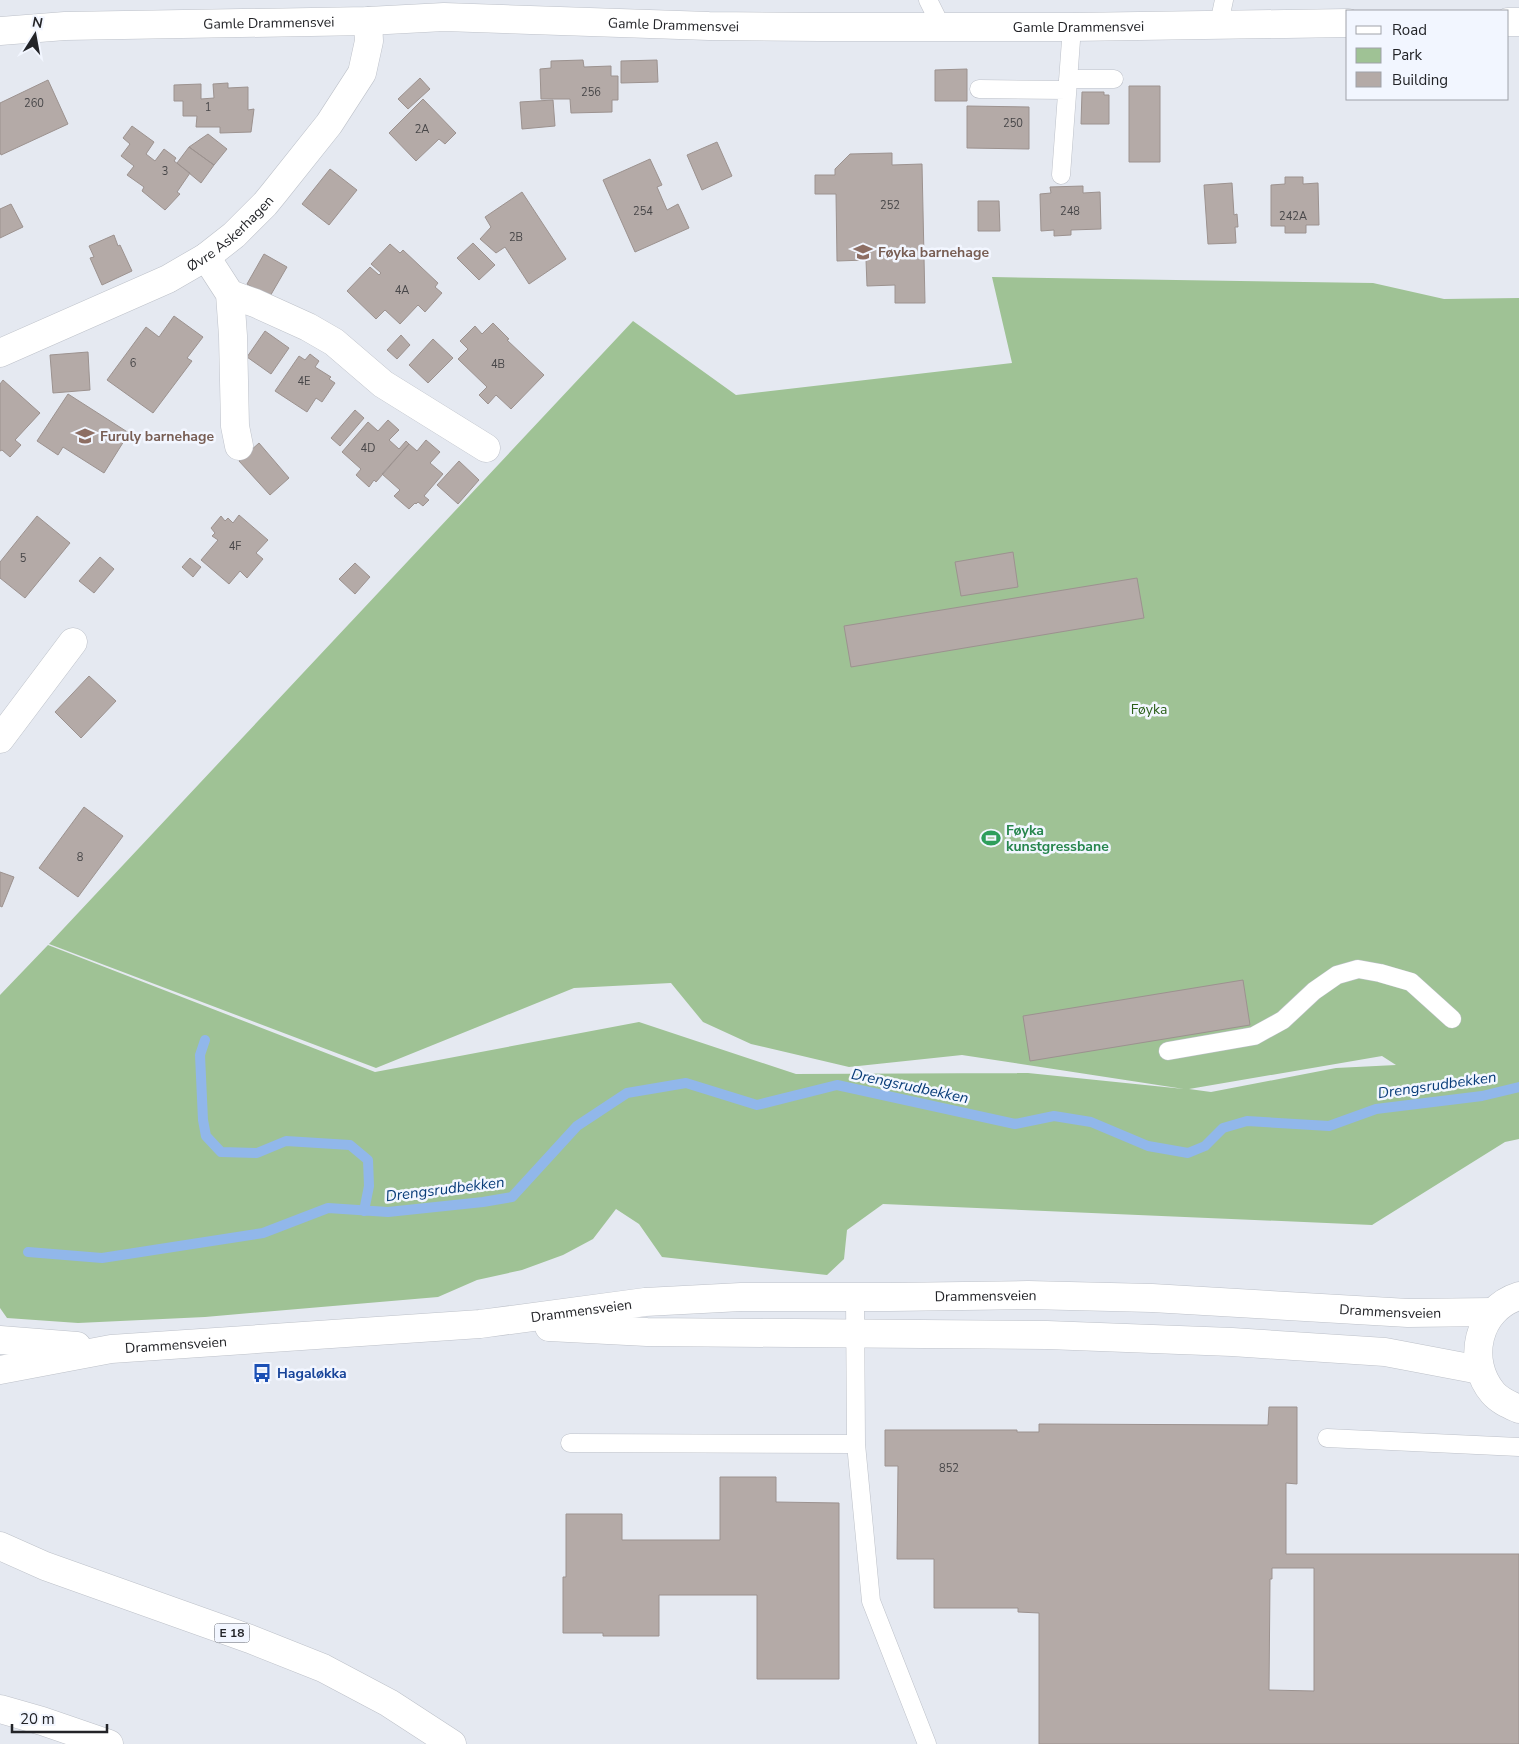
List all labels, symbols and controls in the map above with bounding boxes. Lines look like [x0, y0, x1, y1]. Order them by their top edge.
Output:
north arrow [10, 10, 60, 60]
legend [1346, 10, 1509, 100]
text: N [30, 12, 44, 33]
street label: Gamle Drammensvei [203, 13, 335, 34]
street label: Gamle Drammensvei [608, 14, 739, 36]
street label: Gamle Drammensvei [1013, 17, 1144, 37]
text: Road [1392, 20, 1427, 40]
text: Park [1392, 45, 1422, 65]
text: Building [1392, 70, 1448, 90]
house number: 256 [581, 85, 601, 100]
house number: 260 [24, 96, 44, 111]
house number: 1 [205, 100, 211, 115]
house number: 250 [1003, 116, 1023, 131]
house number: 2A [415, 122, 429, 137]
house number: 3 [162, 164, 168, 179]
street label: Øvre Askerhagen [183, 192, 278, 276]
house number: 252 [880, 198, 900, 213]
house number: 254 [633, 204, 653, 219]
house number: 248 [1060, 204, 1080, 219]
house number: 242A [1279, 209, 1307, 224]
house number: 2B [509, 230, 523, 245]
school or university icon: Føyka barnehage [852, 241, 874, 263]
place label: Føyka barnehage [878, 243, 989, 262]
house number: 4A [395, 283, 409, 298]
house number: 6 [130, 356, 137, 371]
house number: 4B [491, 357, 505, 372]
house number: 4E [297, 374, 311, 389]
school or university icon: Furuly barnehage [74, 425, 96, 447]
place label: Furuly barnehage [100, 427, 214, 446]
house number: 4D [361, 441, 375, 456]
house number: 4F [229, 539, 241, 554]
house number: 5 [20, 551, 27, 566]
park label: Føyka [1131, 700, 1167, 719]
place label: Føyka kunstgressbane [1006, 821, 1109, 856]
sports icon: Føyka kunstgressbane [980, 827, 1002, 849]
house number: 8 [77, 850, 84, 865]
water label: Drengsrudbekken [849, 1064, 971, 1108]
water label: Drengsrudbekken [1376, 1067, 1498, 1103]
water label: Drengsrudbekken [384, 1172, 506, 1206]
street label: Drammensveien [934, 1286, 1037, 1306]
street label: Drammensveien [530, 1295, 633, 1327]
street label: Drammensveien [1339, 1300, 1441, 1323]
street label: Drammensveien [124, 1332, 227, 1358]
bus stop icon: Hagaløkka [251, 1362, 273, 1384]
place label: Hagaløkka [277, 1364, 347, 1383]
house number: 852 [939, 1461, 959, 1476]
road number: E 18 [214, 1624, 250, 1642]
scale bar [12, 1702, 108, 1734]
text: 20 m [20, 1709, 55, 1729]

